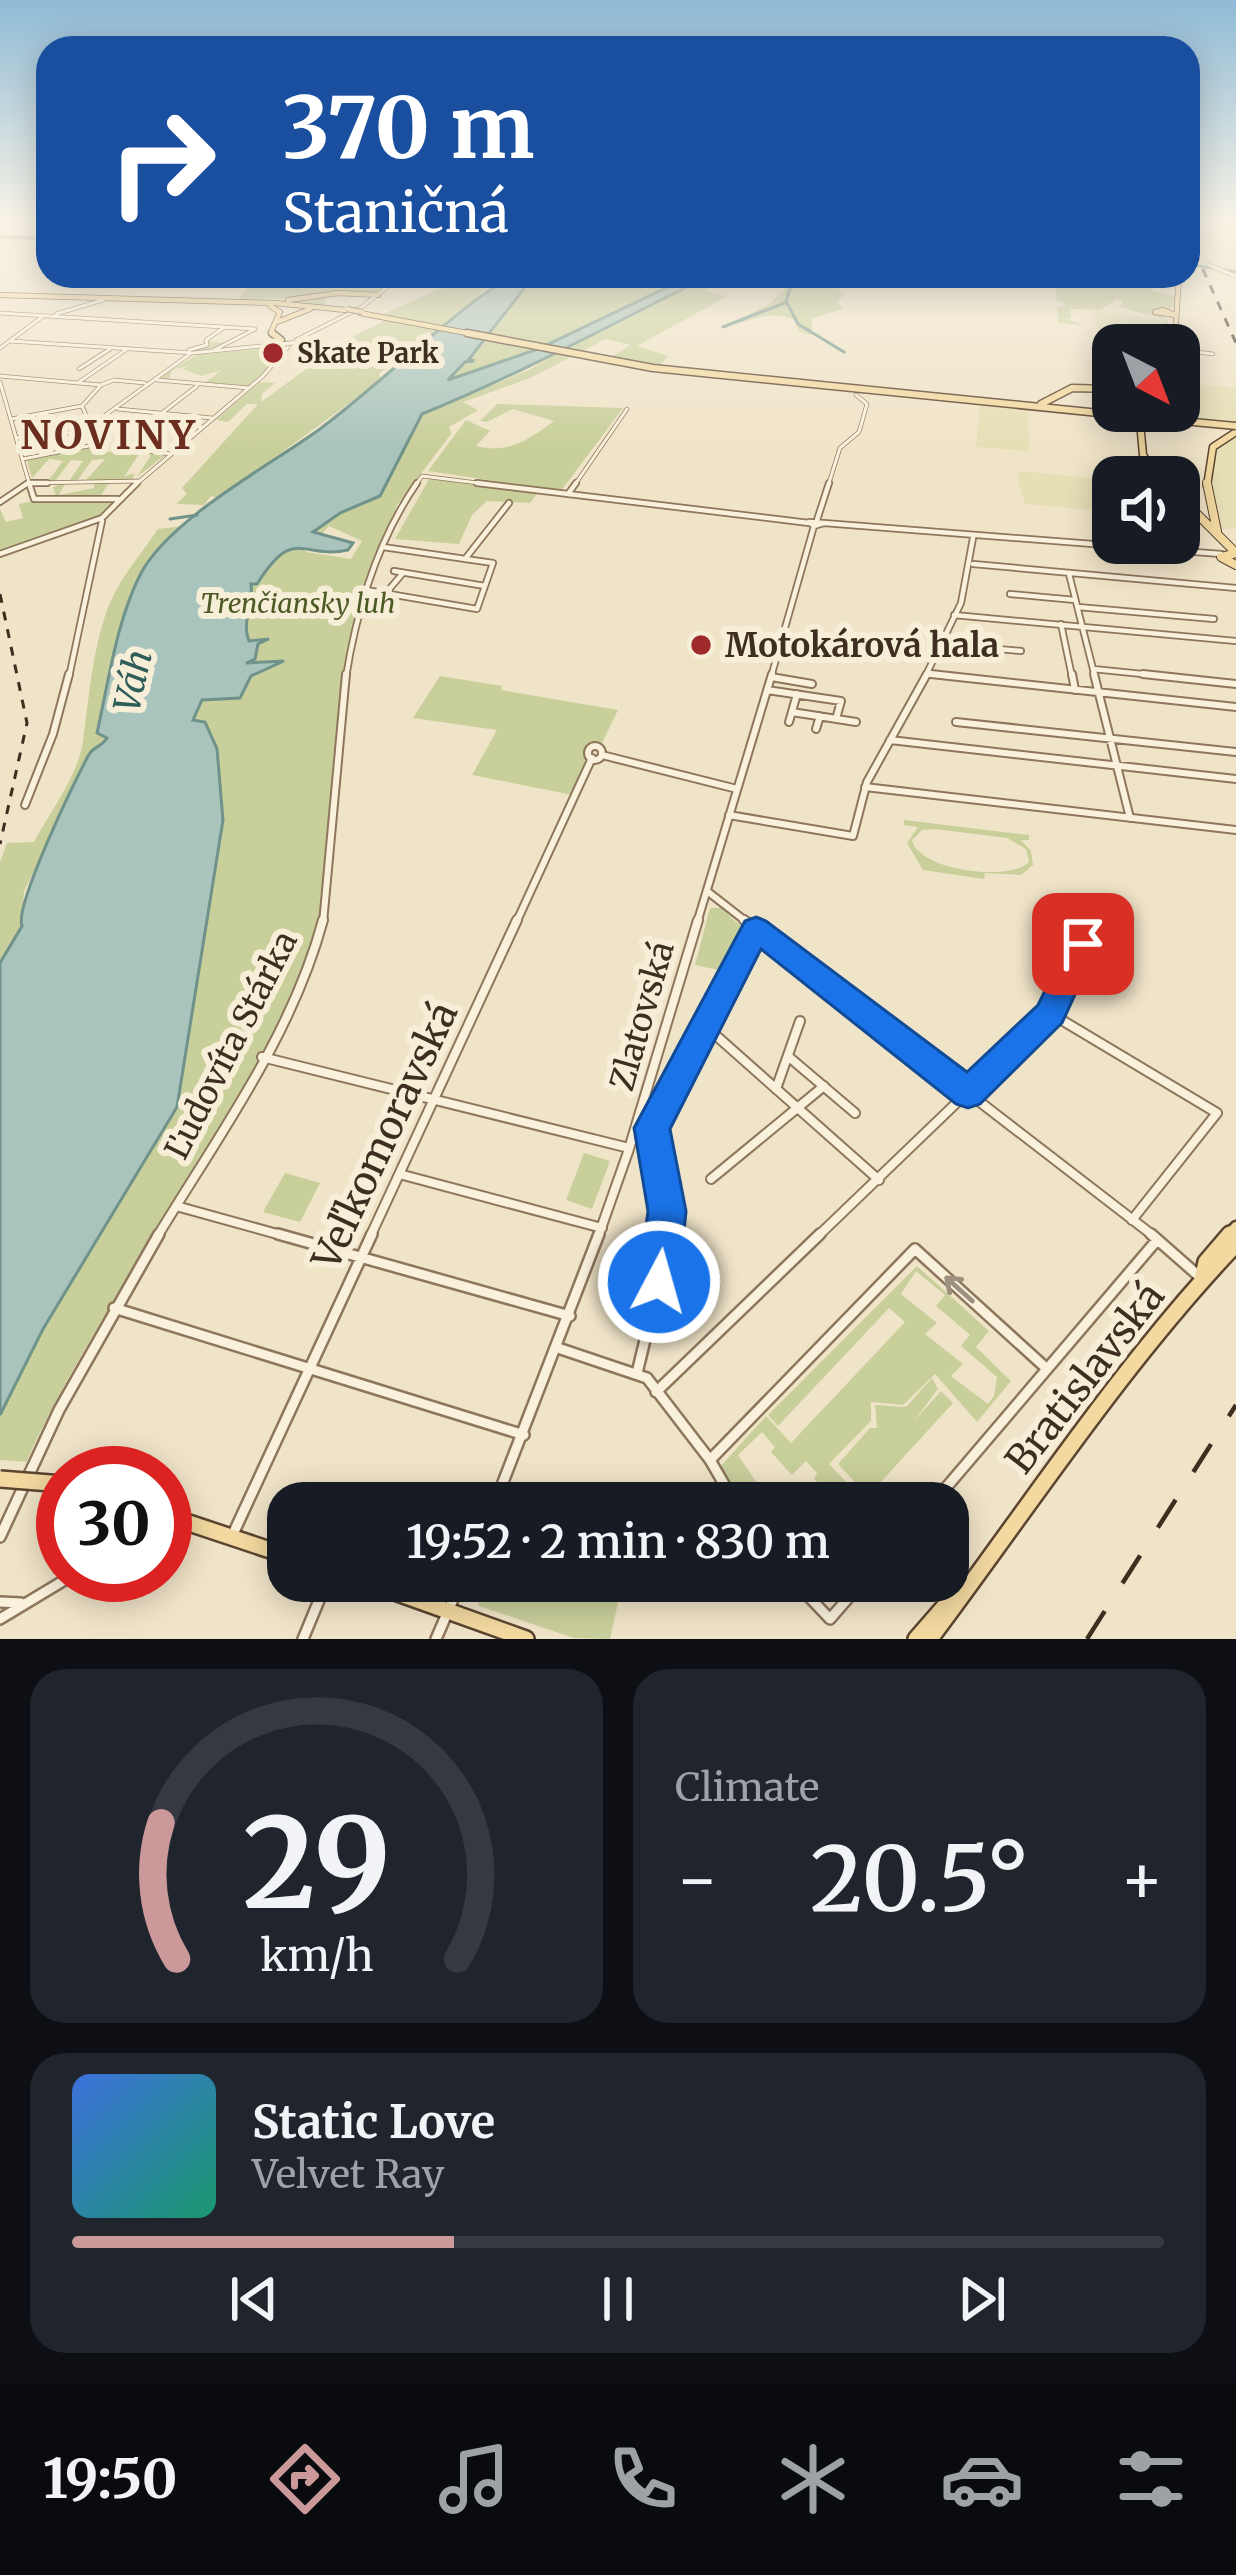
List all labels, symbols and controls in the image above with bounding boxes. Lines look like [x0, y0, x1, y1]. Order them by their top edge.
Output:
text: 370 m [282, 75, 534, 181]
icon: right [84, 84, 240, 240]
text: Staničná [282, 179, 509, 247]
north arrow [1092, 324, 1200, 432]
map controls [1092, 324, 1200, 564]
place label: Skate Park [297, 336, 439, 370]
marker: Skate Park [260, 340, 286, 366]
district label: NOVINY [20, 411, 198, 460]
button: sound [1092, 456, 1200, 564]
park label: Trenčiansky luh [201, 586, 395, 620]
place label: Motokárová hala [725, 625, 999, 666]
marker: Motokárová hala [688, 632, 714, 658]
water label: Váh [104, 645, 162, 717]
pin [1032, 893, 1134, 995]
icon: arrive [1050, 911, 1116, 977]
street label: Ľudovíta Stárka [156, 924, 306, 1166]
street label: Zlatovská [601, 937, 683, 1095]
street label: Veľkomoravská [301, 995, 468, 1278]
position arrow [596, 1219, 722, 1345]
street label: Bratislavská [995, 1273, 1175, 1483]
one-way arrow [944, 1276, 975, 1303]
speed limit sign: 30 [36, 1446, 192, 1602]
text: 19:52 · 2 min · 830 m [406, 1514, 830, 1570]
text: Climate [675, 1763, 819, 1812]
text: 29 [242, 1785, 391, 1942]
text: 20.5° [810, 1822, 1029, 1936]
text: − [675, 1838, 719, 1921]
text: + [1120, 1838, 1164, 1921]
text: km/h [260, 1929, 373, 1983]
text: Static Love [252, 2094, 495, 2150]
text: Velvet Ray [252, 2150, 444, 2199]
icon: previous [221, 2266, 287, 2332]
icon: pause [585, 2266, 651, 2332]
icon: next [949, 2266, 1015, 2332]
icon: directions [263, 2437, 347, 2521]
icon: music [432, 2437, 516, 2521]
icon: phone [601, 2437, 685, 2521]
icon: climate [771, 2437, 855, 2521]
icon: car [940, 2437, 1024, 2521]
icon: filters [1109, 2437, 1193, 2521]
text: 19:50 [43, 2445, 177, 2513]

